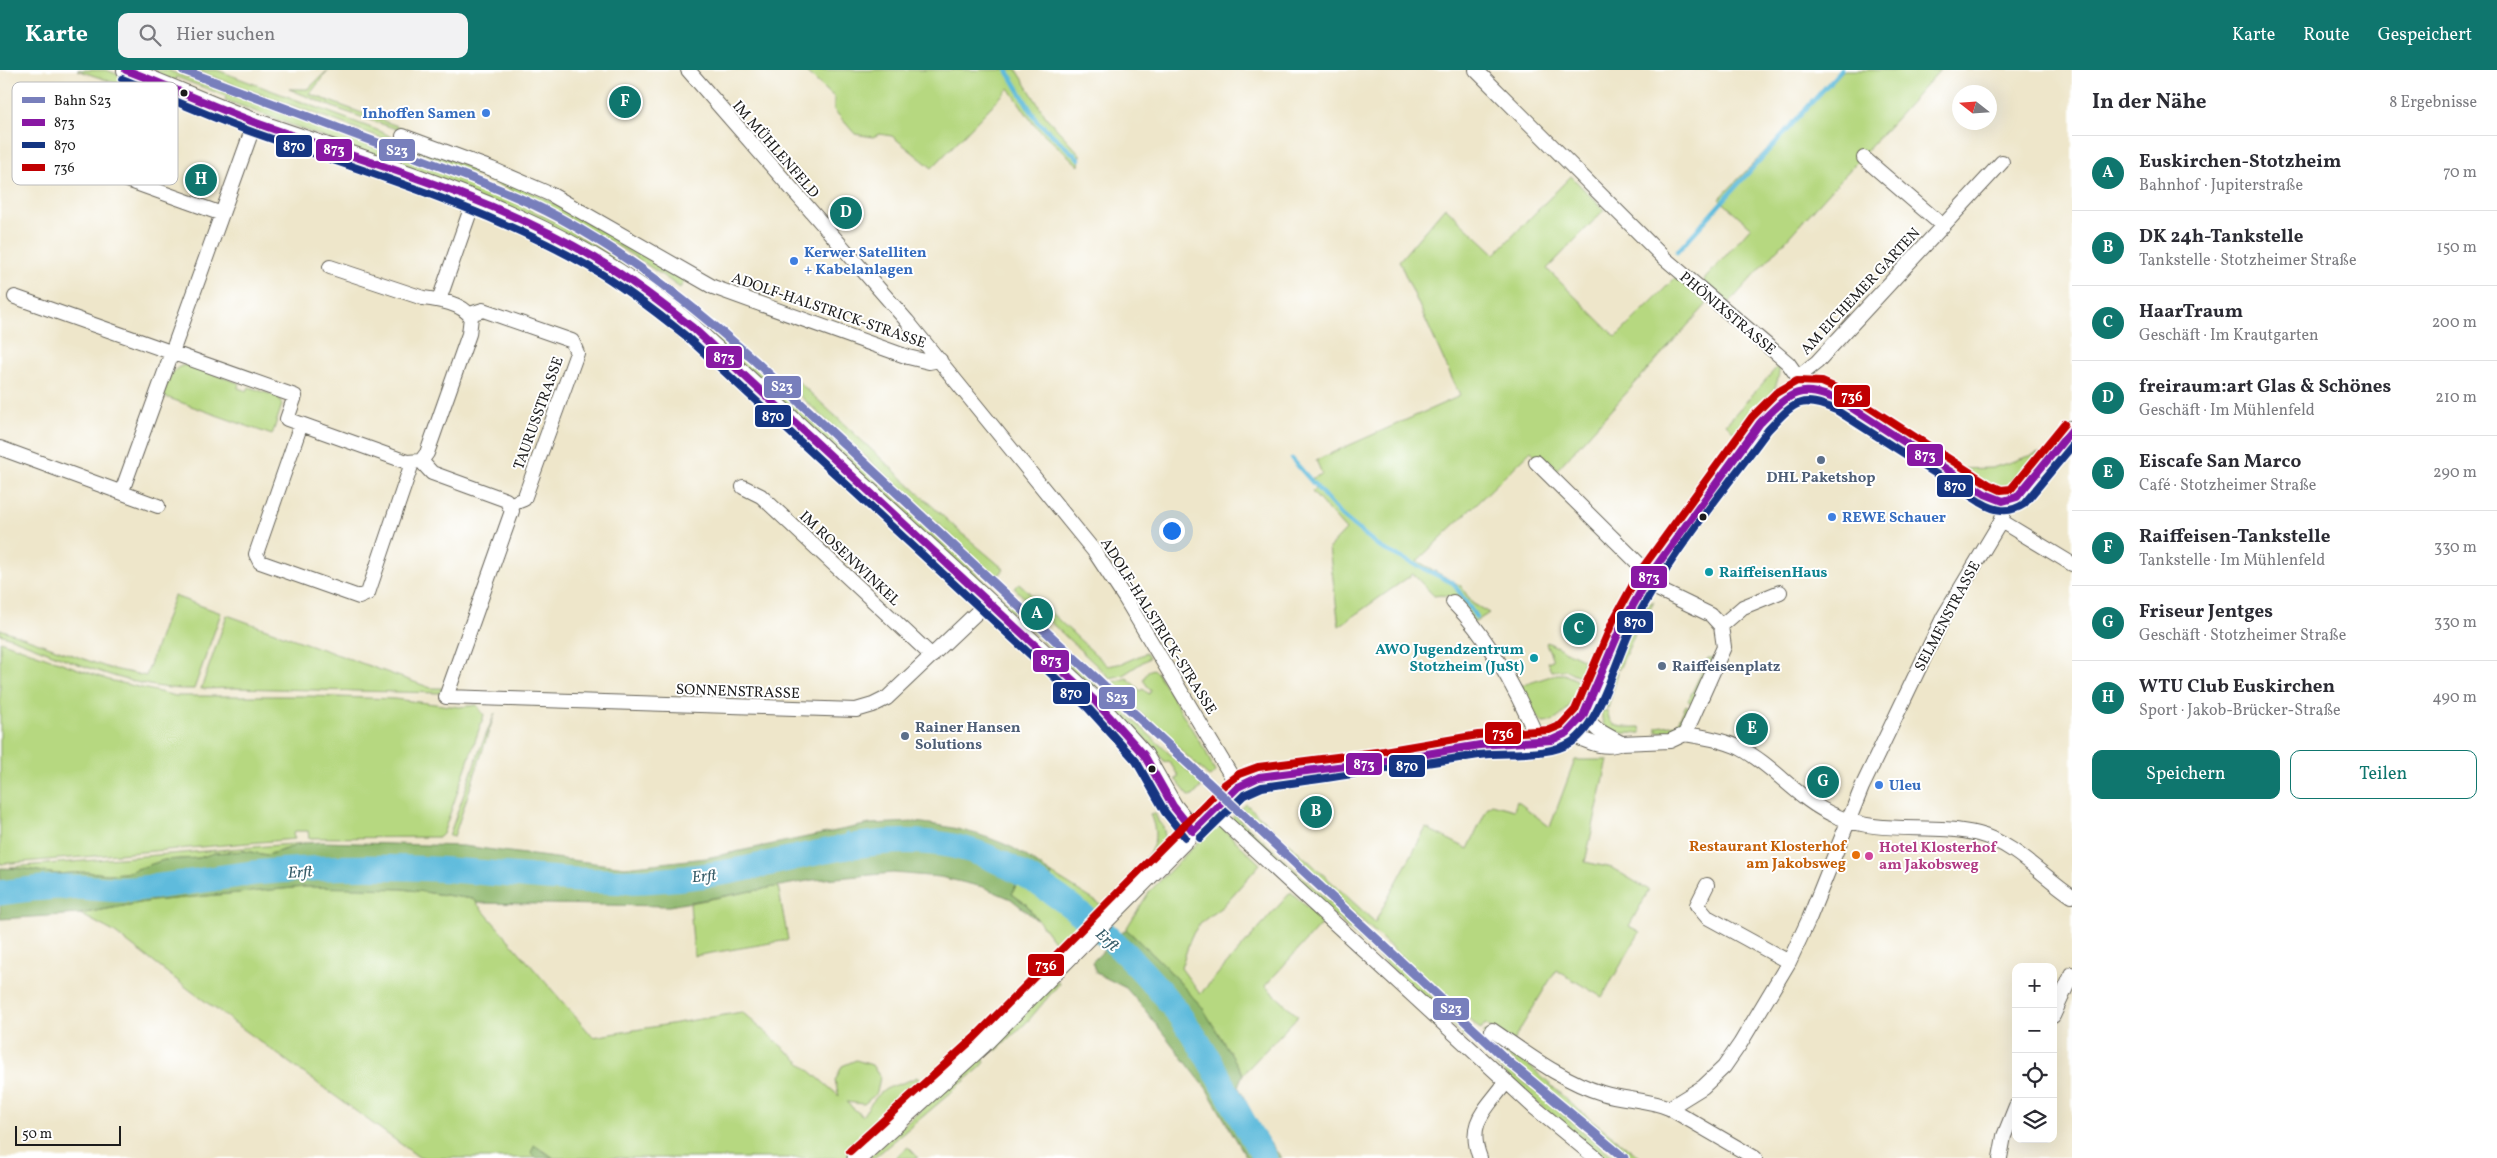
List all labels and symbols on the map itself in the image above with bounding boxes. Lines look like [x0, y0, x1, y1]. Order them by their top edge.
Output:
legend [12, 82, 178, 185]
pin: F [609, 83, 641, 121]
north arrow [1952, 85, 1997, 130]
unlabelled marker [179, 88, 189, 98]
text: Bahn S23 [54, 92, 111, 111]
street label: IM MÜHLENFELD [727, 97, 823, 203]
place label: Inhoffen Samen [362, 104, 476, 125]
marker: Inhoffen Samen [480, 107, 492, 119]
text: 873 [54, 114, 75, 133]
line badge: 870 [275, 134, 313, 158]
text: 870 [54, 137, 76, 156]
text: 870 [283, 138, 306, 157]
line badge: 873 [315, 138, 353, 162]
line badge: S23 [378, 138, 416, 162]
text: 873 [323, 141, 345, 160]
text: S23 [386, 142, 408, 161]
text: 736 [54, 159, 75, 178]
pin: H [185, 161, 217, 199]
pin: D [830, 194, 862, 232]
street label: AM EICHEMER GARTEN [1796, 224, 1926, 360]
place label: Kerwer Satelliten + Kabelanlagen [804, 243, 927, 281]
marker: Kerwer Satelliten + Kabelanlagen [788, 255, 800, 267]
street label: ADOLF-HALSTRICK-STRASSE [728, 268, 929, 355]
street label: PHÖNIXSTRASSE [1674, 268, 1780, 361]
line badge: 873 [705, 345, 743, 369]
text: 873 [713, 349, 735, 368]
street label: TAURUSSTRASSE [509, 354, 570, 473]
line badge: S23 [763, 375, 802, 399]
text: S23 [771, 378, 793, 397]
line badge: 736 [1833, 384, 1871, 408]
text: 736 [1841, 388, 1863, 407]
line badge: 870 [754, 404, 792, 428]
text: 870 [762, 408, 785, 427]
line badge: 873 [1906, 443, 1944, 467]
text: 873 [1914, 447, 1936, 466]
marker: DHL Paketshop [1815, 454, 1827, 466]
place label: DHL Paketshop [1766, 468, 1876, 489]
line badge: 870 [1936, 474, 1974, 498]
text: 870 [1944, 478, 1967, 497]
street label: IM ROSENWINKEL [794, 507, 904, 612]
place label: REWE Schauer [1842, 508, 1946, 529]
marker: REWE Schauer [1826, 511, 1838, 523]
unlabelled marker [1698, 512, 1708, 522]
your location [1159, 518, 1185, 544]
street label: ADOLF-HALSTRICK-STRASSE [1095, 535, 1221, 719]
street label: SELMENSTRASSE [1910, 558, 1986, 676]
place label: RaiffeisenHaus [1719, 563, 1828, 584]
line badge: 873 [1630, 565, 1668, 589]
marker: RaiffeisenHaus [1703, 566, 1715, 578]
text: 873 [1638, 569, 1660, 588]
pin: A [1021, 595, 1053, 633]
pin: C [1563, 610, 1595, 648]
line badge: 870 [1616, 610, 1654, 634]
text: 870 [1624, 614, 1647, 633]
place label: AWO Jugendzentrum Stotzheim (JuSt) [1375, 640, 1524, 678]
line badge: 873 [1032, 649, 1070, 673]
text: 873 [1040, 652, 1062, 671]
marker: AWO Jugendzentrum Stotzheim (JuSt) [1528, 652, 1540, 664]
place label: Raiffeisenplatz [1672, 657, 1781, 678]
marker: Raiffeisenplatz [1656, 660, 1668, 672]
street label: SONNENSTRASSE [676, 680, 800, 705]
line badge: 870 [1052, 681, 1091, 705]
text: 870 [1060, 685, 1083, 704]
line badge: S23 [1098, 686, 1136, 710]
text: S23 [1106, 689, 1128, 708]
pin: E [1736, 710, 1768, 748]
place label: Rainer Hansen Solutions [915, 718, 1021, 756]
line badge: 736 [1484, 721, 1522, 745]
text: 736 [1492, 725, 1514, 744]
marker: Rainer Hansen Solutions [899, 730, 911, 742]
line badge: 873 [1345, 752, 1383, 776]
line badge: 870 [1388, 754, 1426, 778]
text: 873 [1353, 756, 1375, 775]
text: 870 [1396, 758, 1419, 777]
pin: G [1807, 763, 1839, 801]
unlabelled marker [1147, 764, 1157, 774]
place label: Uleu [1889, 776, 1921, 797]
marker: Uleu [1873, 779, 1885, 791]
pin: B [1300, 793, 1332, 831]
place label: Restaurant Klosterhof am Jakobsweg [1689, 837, 1847, 875]
place label: Hotel Klosterhof am Jakobsweg [1879, 838, 1997, 876]
marker: Restaurant Klosterhof am Jakobsweg [1850, 849, 1862, 861]
marker: Hotel Klosterhof am Jakobsweg [1863, 850, 1875, 862]
water label: Erft [287, 861, 314, 885]
water label: Erft [691, 865, 718, 889]
water label: Erft [1090, 924, 1124, 957]
line badge: 736 [1027, 953, 1065, 977]
text: 736 [1035, 957, 1057, 976]
line badge: S23 [1432, 997, 1470, 1021]
text: S23 [1440, 1000, 1462, 1019]
scale bar [15, 1123, 121, 1146]

